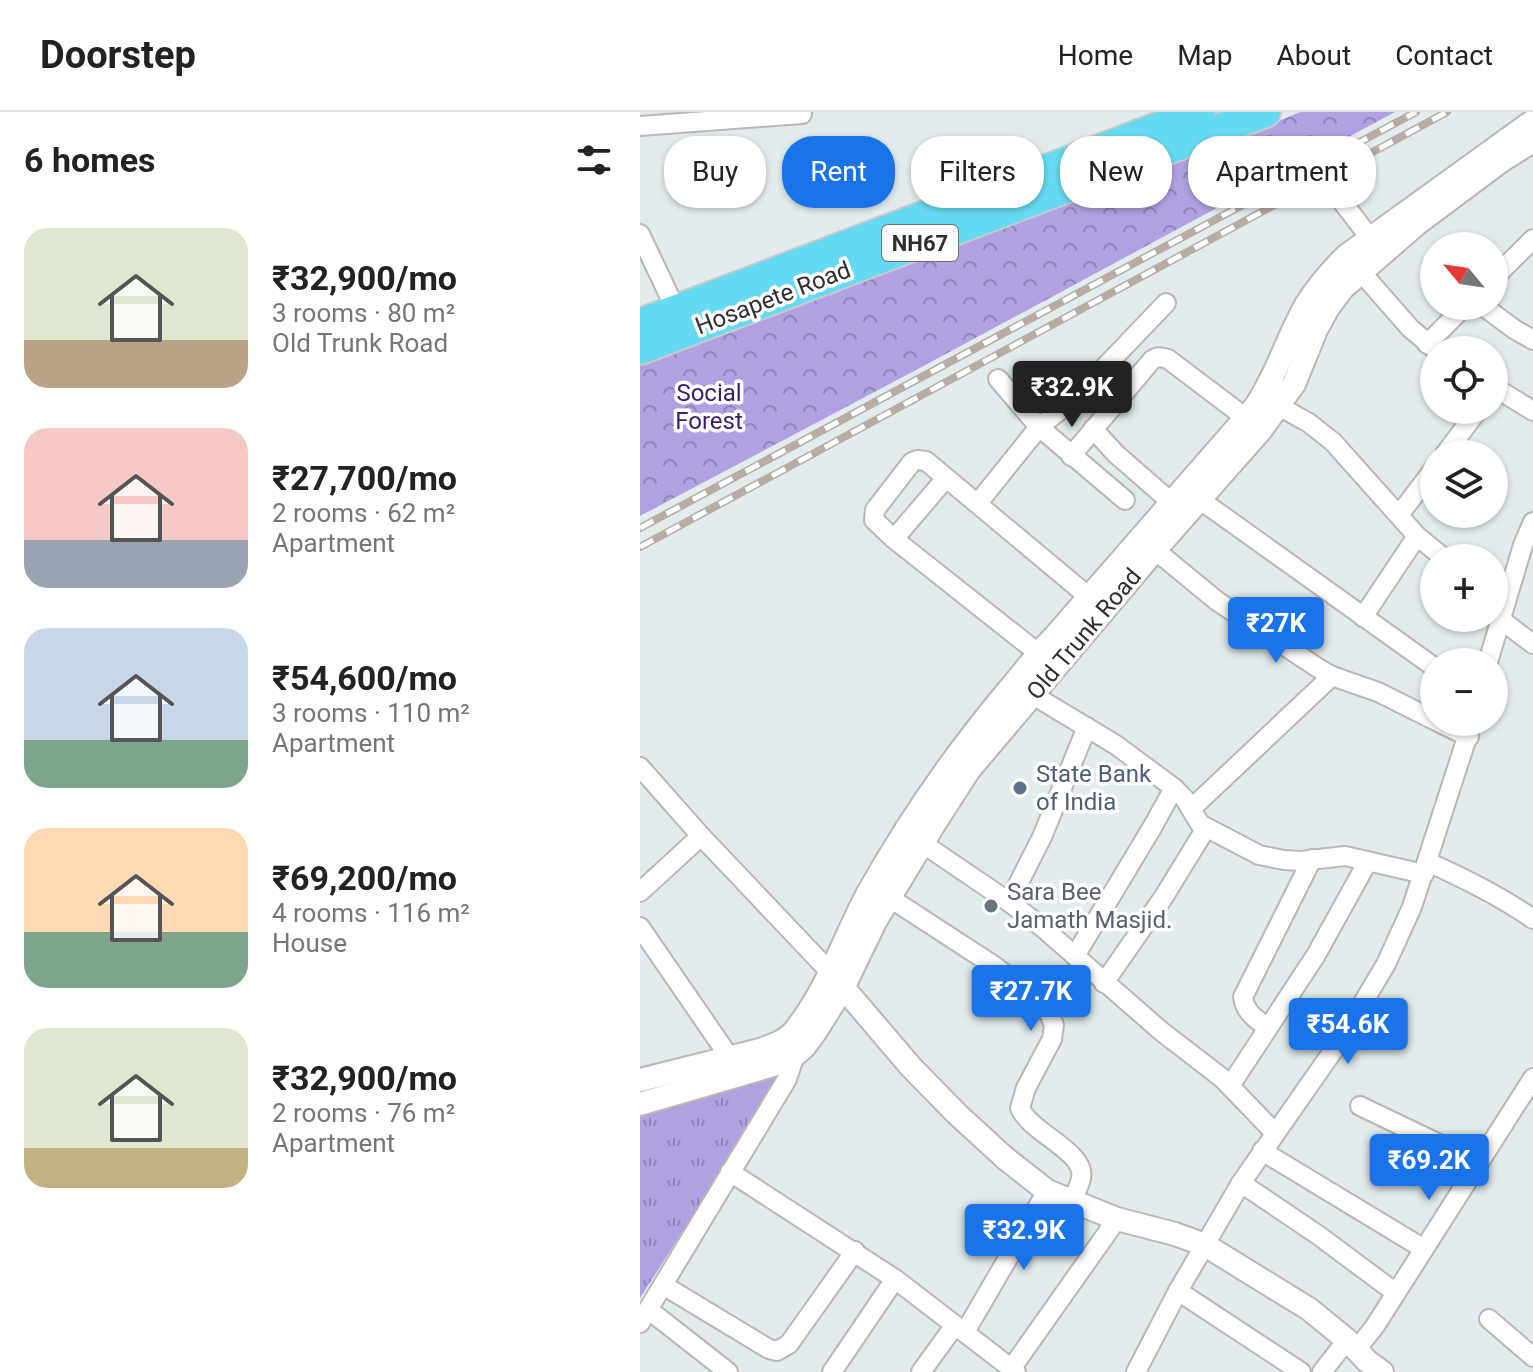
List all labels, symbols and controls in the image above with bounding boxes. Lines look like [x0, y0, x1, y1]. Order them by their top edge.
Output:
text: Doorstep [40, 33, 196, 77]
text: Home [1058, 39, 1133, 72]
text: Map [1177, 39, 1233, 72]
text: About [1277, 39, 1351, 72]
text: Contact [1395, 39, 1493, 72]
chip: Buy [664, 136, 766, 208]
chip: Rent [782, 136, 895, 208]
chip: Filters [911, 136, 1044, 208]
chip: New [1060, 136, 1172, 208]
chip: Apartment [1188, 136, 1376, 208]
icon: filters [572, 138, 616, 182]
text: 6 homes [24, 140, 155, 180]
road number: NH67 [882, 225, 958, 261]
north arrow [1420, 232, 1508, 320]
map controls [1420, 232, 1508, 736]
street label: Hosapete Road [691, 256, 855, 340]
text: ₹32,900/mo [272, 258, 457, 298]
icon: home [88, 260, 184, 356]
text: 3 rooms · 80 m² [272, 298, 455, 328]
text: Old Trunk Road [272, 328, 448, 358]
button: locate [1420, 336, 1508, 424]
pin: ₹32.9K [1007, 361, 1137, 429]
text: ₹32.9K [1031, 372, 1113, 402]
park label: Social Forest [675, 379, 743, 435]
button: layers [1420, 440, 1508, 528]
text: ₹27,700/mo [272, 458, 457, 498]
icon: home [88, 460, 184, 556]
text: 2 rooms · 62 m² [272, 498, 455, 528]
text: Apartment [272, 528, 395, 558]
button: + [1420, 544, 1508, 632]
street label: Old Trunk Road [1021, 563, 1147, 705]
pin: ₹27K [1229, 597, 1323, 665]
text: ₹27K [1246, 608, 1306, 638]
button: − [1420, 648, 1508, 736]
text: ₹54,600/mo [272, 658, 457, 698]
icon: home [88, 660, 184, 756]
text: 3 rooms · 110 m² [272, 698, 470, 728]
text: Apartment [272, 728, 395, 758]
place label: State Bank of India [1036, 760, 1152, 816]
marker: State Bank of India [1011, 779, 1029, 797]
text: ₹69,200/mo [272, 858, 457, 898]
icon: home [88, 860, 184, 956]
place label: Sara Bee Jamath Masjid. [1007, 878, 1172, 934]
marker: Sara Bee Jamath Masjid. [982, 897, 1000, 915]
text: 4 rooms · 116 m² [272, 898, 470, 928]
text: House [272, 928, 347, 958]
pin: ₹27.7K [966, 965, 1096, 1033]
text: ₹27.7K [990, 976, 1072, 1006]
pin: ₹54.6K [1283, 998, 1413, 1066]
text: ₹54.6K [1307, 1009, 1389, 1039]
text: ₹32,900/mo [272, 1058, 457, 1098]
icon: home [88, 1060, 184, 1156]
text: 2 rooms · 76 m² [272, 1098, 455, 1128]
text: Apartment [272, 1128, 395, 1158]
pin: ₹69.2K [1364, 1134, 1494, 1202]
text: ₹69.2K [1388, 1145, 1470, 1175]
pin: ₹32.9K [959, 1204, 1089, 1272]
text: ₹32.9K [983, 1215, 1065, 1245]

